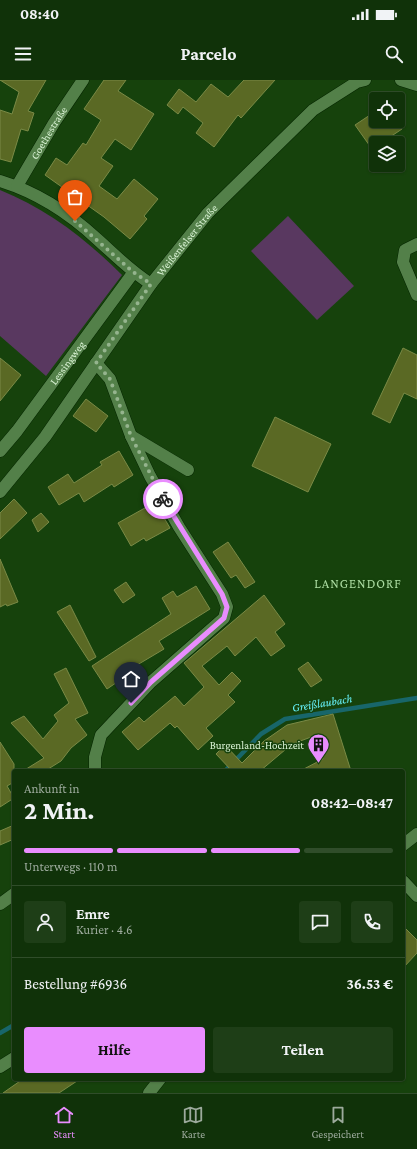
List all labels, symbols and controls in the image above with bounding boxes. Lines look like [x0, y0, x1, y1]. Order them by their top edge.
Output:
text: 08:40 [20, 6, 59, 22]
icon: menu [12, 43, 34, 65]
icon: search [383, 43, 405, 65]
text: Parcelo [180, 44, 237, 64]
map controls [369, 92, 405, 172]
button: locate [369, 92, 405, 128]
street label: Goethestraße [28, 104, 69, 161]
button: layers [369, 136, 405, 172]
pin [58, 180, 92, 221]
icon: bag [64, 186, 86, 208]
street label: Weißenfelser Straße [154, 201, 220, 278]
street label: Lessingweg [47, 338, 88, 387]
courier [143, 479, 183, 519]
icon: bike [152, 488, 174, 510]
district label: LANGENDORF [314, 576, 402, 591]
pin [114, 662, 148, 703]
icon: home [120, 668, 142, 690]
water label: Greißlaubach [291, 691, 353, 715]
building icon: Burgenland-Hochzeit [306, 732, 332, 765]
place label: Burgenland-Hochzeit [210, 739, 304, 752]
text: Ankunft in [24, 781, 79, 796]
text: 08:42–08:47 [311, 795, 393, 811]
text: 2 Min. [24, 796, 95, 825]
text: Unterwegs · 110 m [24, 859, 117, 874]
button: person [24, 901, 66, 943]
button: chat [299, 901, 341, 943]
button: phone [351, 901, 393, 943]
text: Emre [76, 906, 110, 922]
text: Kurier · 4.6 [76, 922, 133, 937]
text: Bestellung #6936 [24, 976, 127, 992]
text: 36.53 € [346, 976, 393, 992]
button: Hilfe [24, 1027, 205, 1073]
button: Teilen [213, 1027, 393, 1073]
tab: Start [53, 1104, 75, 1140]
tab: Karte [181, 1104, 205, 1140]
tab: Gespeichert [311, 1104, 364, 1140]

